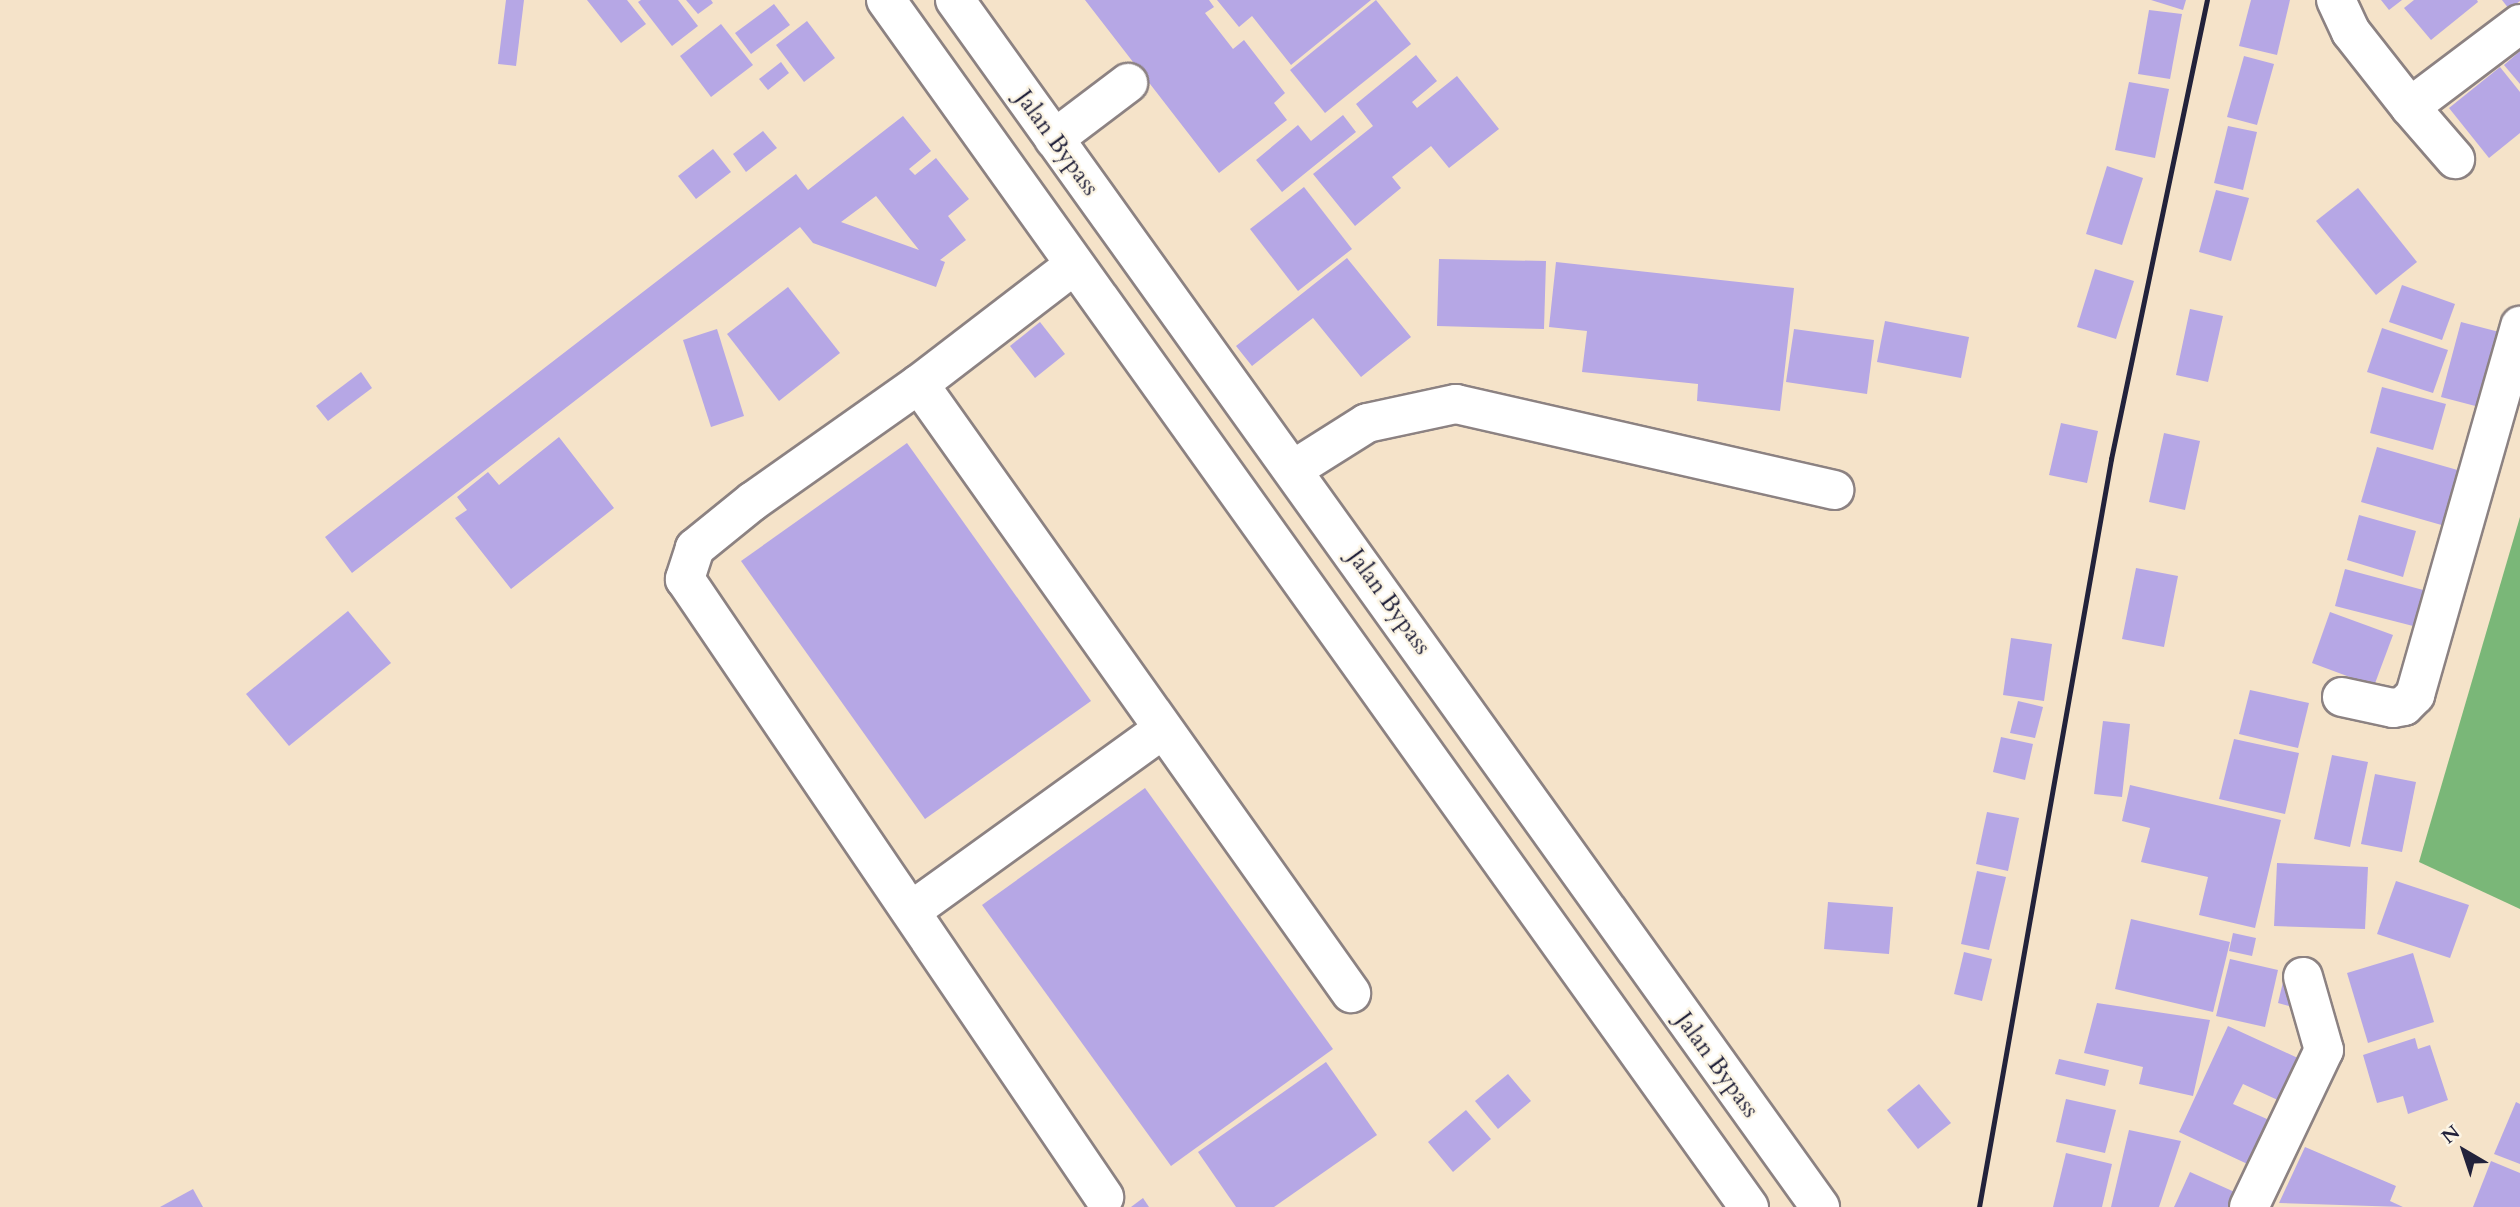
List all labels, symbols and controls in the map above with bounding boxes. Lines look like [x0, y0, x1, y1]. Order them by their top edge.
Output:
street label: Jalan Bypass [1009, 85, 1105, 201]
street label: Jalan Bypass [1341, 544, 1437, 660]
street label: Jalan Bypass [1669, 1007, 1765, 1123]
north arrow [2429, 1116, 2499, 1186]
text: N [2436, 1119, 2465, 1150]

